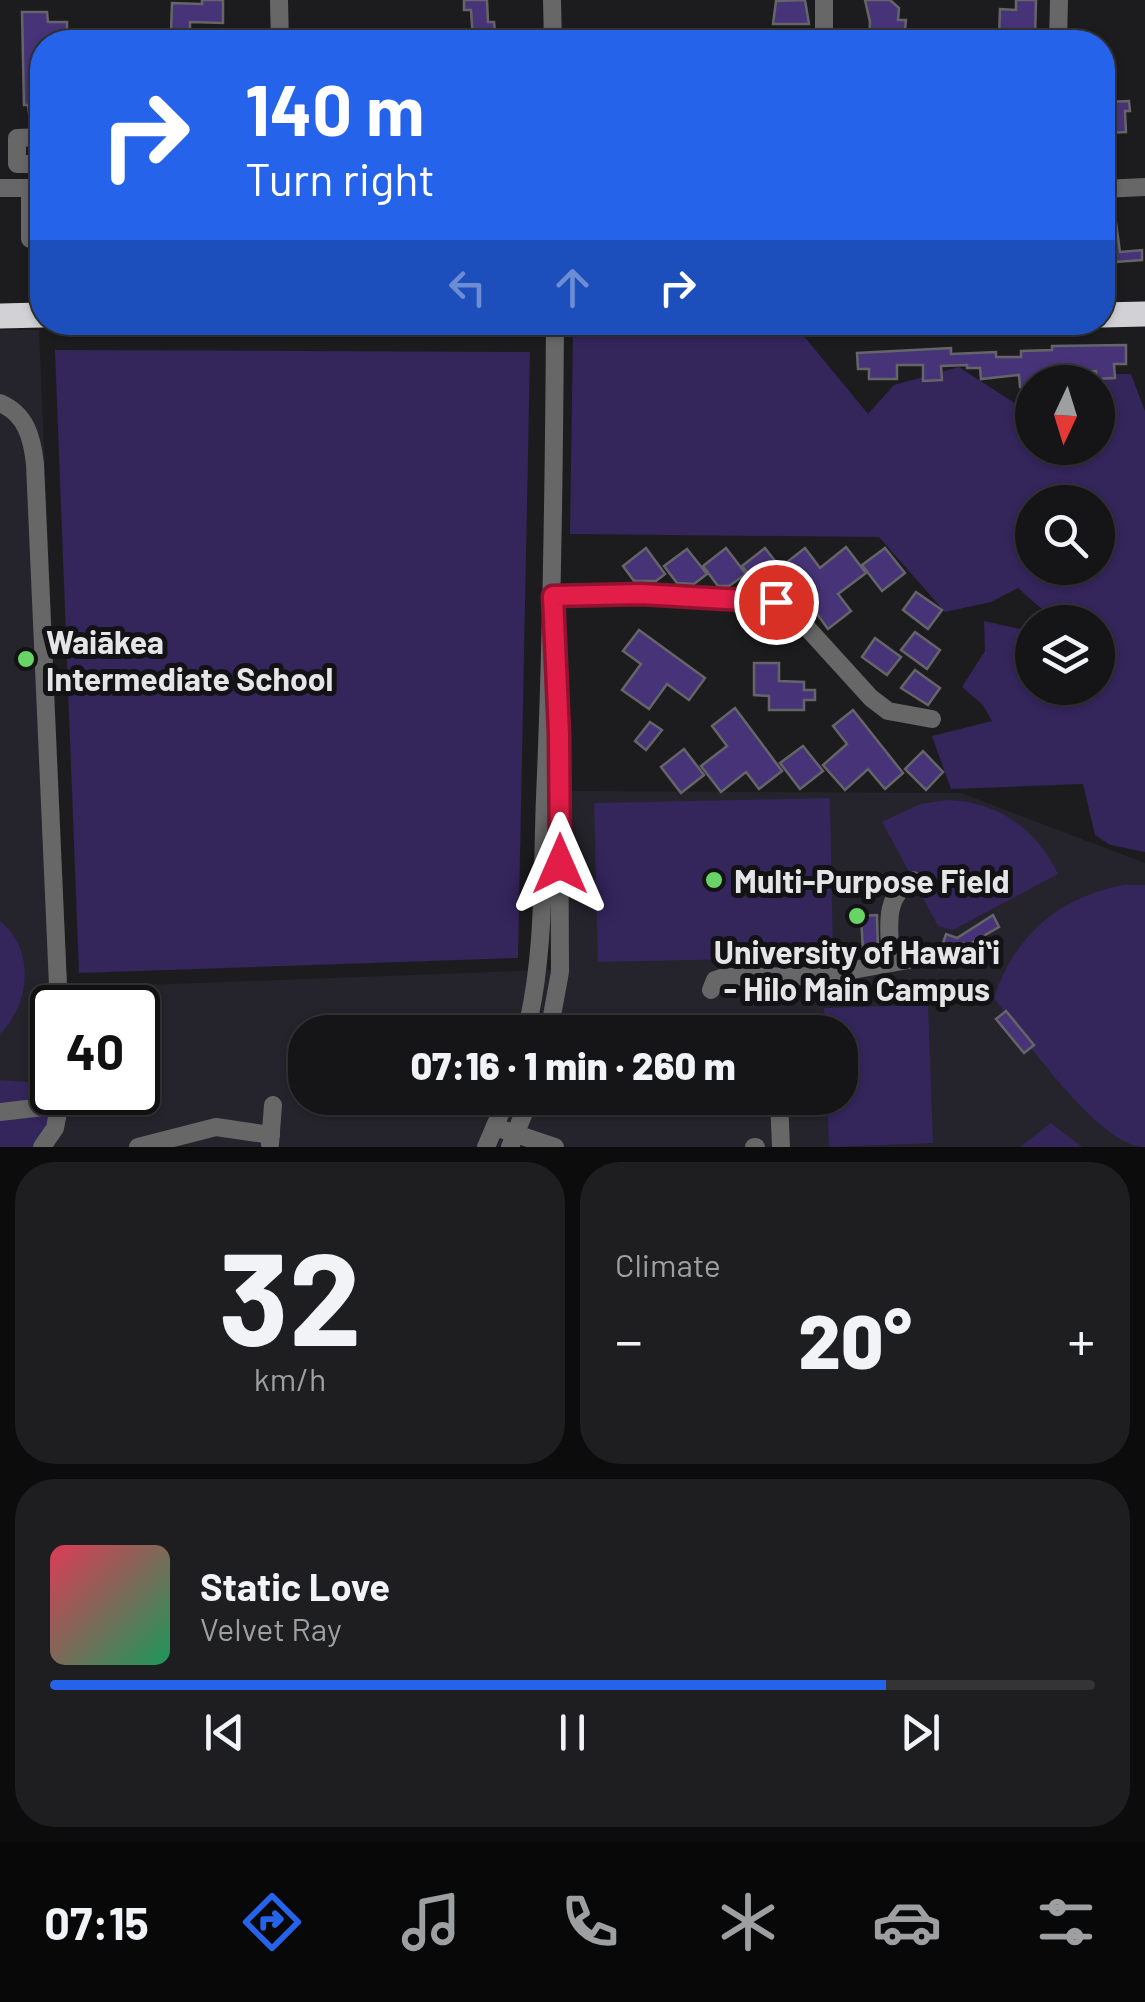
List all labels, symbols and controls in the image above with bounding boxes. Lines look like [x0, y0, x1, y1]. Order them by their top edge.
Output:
text: 140 m [245, 66, 424, 150]
icon: right [80, 70, 210, 200]
text: Turn right [245, 151, 435, 205]
icon: left [440, 260, 495, 315]
icon: ahead [545, 260, 600, 315]
icon: right [650, 260, 705, 315]
north arrow [1015, 365, 1115, 465]
map controls [1015, 365, 1115, 705]
button: search [1015, 485, 1115, 585]
pin [734, 560, 819, 645]
icon: arrive [749, 575, 804, 630]
button: layers [1015, 605, 1115, 705]
place label: Waiākea Intermediate School [46, 622, 333, 697]
marker: Waiākea Intermediate School [15, 648, 37, 670]
position arrow [508, 812, 612, 916]
place label: Multi-Purpose Field [734, 861, 1010, 899]
marker: Multi-Purpose Field [703, 869, 725, 891]
marker: University of Hawaiʻi - Hilo Main Campus [846, 905, 868, 927]
place label: University of Hawaiʻi - Hilo Main Campus [714, 932, 1000, 1007]
speed limit sign: 40 [30, 985, 160, 1115]
text: 07:16 · 1 min · 260 m [410, 1042, 736, 1088]
text: 32 [218, 1216, 362, 1372]
text: Climate [615, 1245, 721, 1283]
text: 20° [798, 1294, 912, 1384]
text: − [615, 1306, 643, 1372]
text: + [1067, 1306, 1095, 1372]
text: km/h [254, 1359, 326, 1397]
text: Static Love [200, 1563, 390, 1609]
text: Velvet Ray [200, 1609, 342, 1647]
icon: previous [197, 1705, 252, 1760]
icon: pause [545, 1705, 600, 1760]
icon: next [893, 1705, 948, 1760]
icon: directions [237, 1887, 307, 1957]
icon: music [396, 1887, 466, 1957]
icon: phone [555, 1887, 625, 1957]
icon: climate [713, 1887, 783, 1957]
icon: car [872, 1887, 942, 1957]
icon: filters [1031, 1887, 1101, 1957]
text: 07:15 [44, 1895, 149, 1949]

